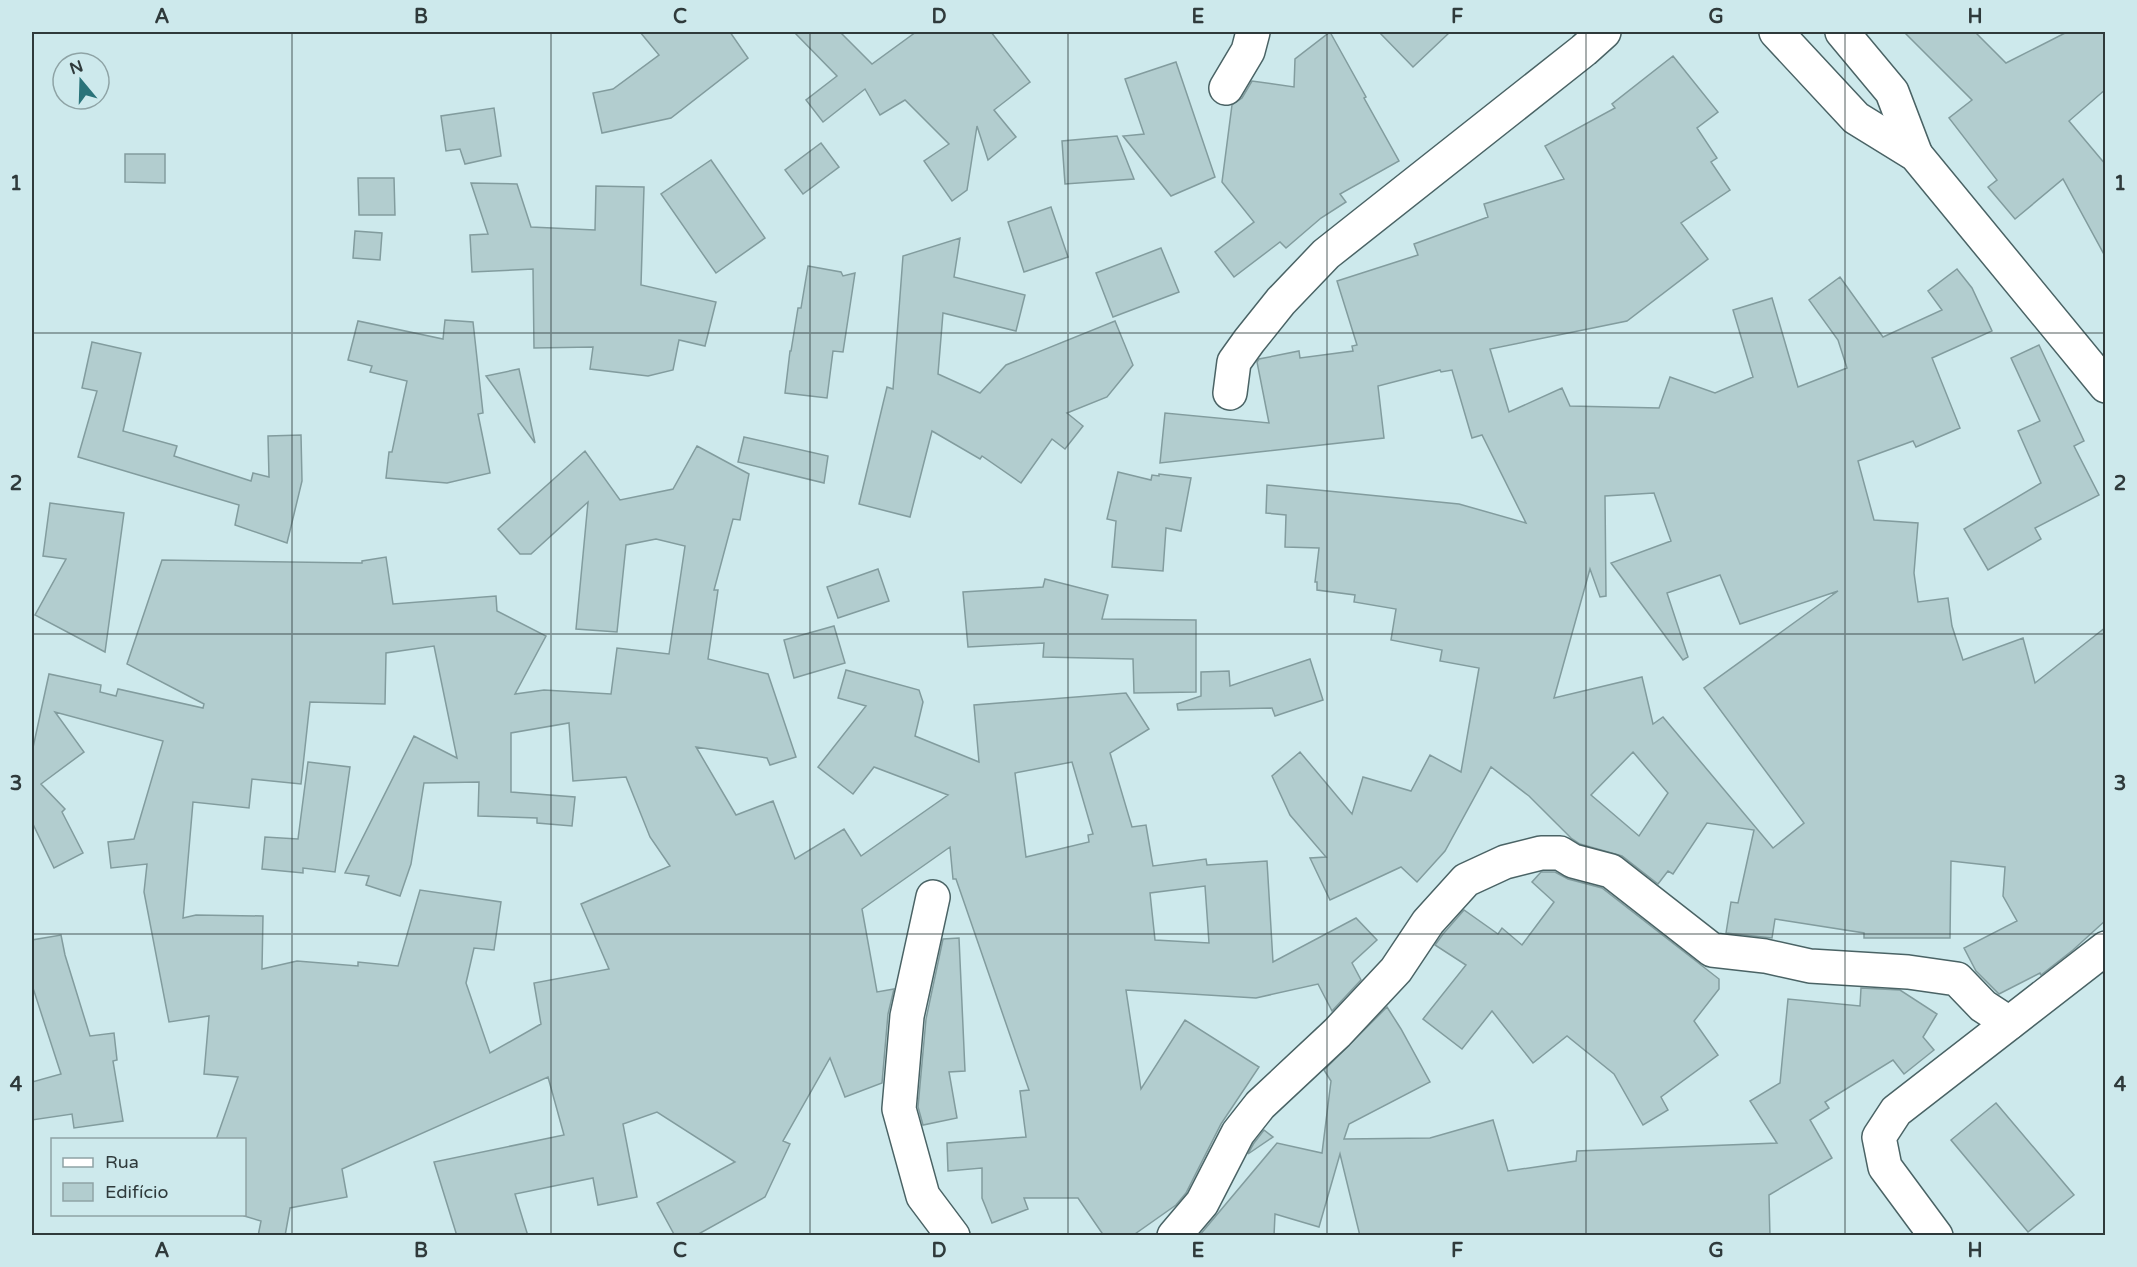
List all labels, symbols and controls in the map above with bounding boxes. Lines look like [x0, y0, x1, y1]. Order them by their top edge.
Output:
text: A [155, 5, 170, 29]
text: B [414, 5, 428, 29]
text: C [673, 5, 687, 29]
text: D [931, 5, 947, 29]
text: E [1192, 5, 1205, 29]
text: F [1451, 5, 1463, 29]
text: G [1708, 5, 1724, 29]
text: H [1967, 5, 1983, 29]
north arrow [51, 51, 111, 111]
text: N [67, 56, 86, 79]
text: 1 [10, 172, 22, 196]
text: 1 [2114, 172, 2126, 196]
text: 2 [10, 472, 22, 496]
text: 2 [2114, 472, 2126, 496]
text: 3 [10, 772, 22, 796]
text: 3 [2114, 772, 2126, 796]
text: 4 [10, 1073, 23, 1097]
text: 4 [2114, 1073, 2127, 1097]
legend [51, 1138, 246, 1216]
text: Rua [105, 1151, 139, 1173]
text: Edifício [105, 1181, 169, 1203]
text: A [155, 1239, 170, 1263]
text: B [414, 1239, 428, 1263]
text: C [673, 1239, 687, 1263]
text: D [931, 1239, 947, 1263]
text: E [1192, 1239, 1205, 1263]
text: F [1451, 1239, 1463, 1263]
text: G [1708, 1239, 1724, 1263]
text: H [1967, 1239, 1983, 1263]

